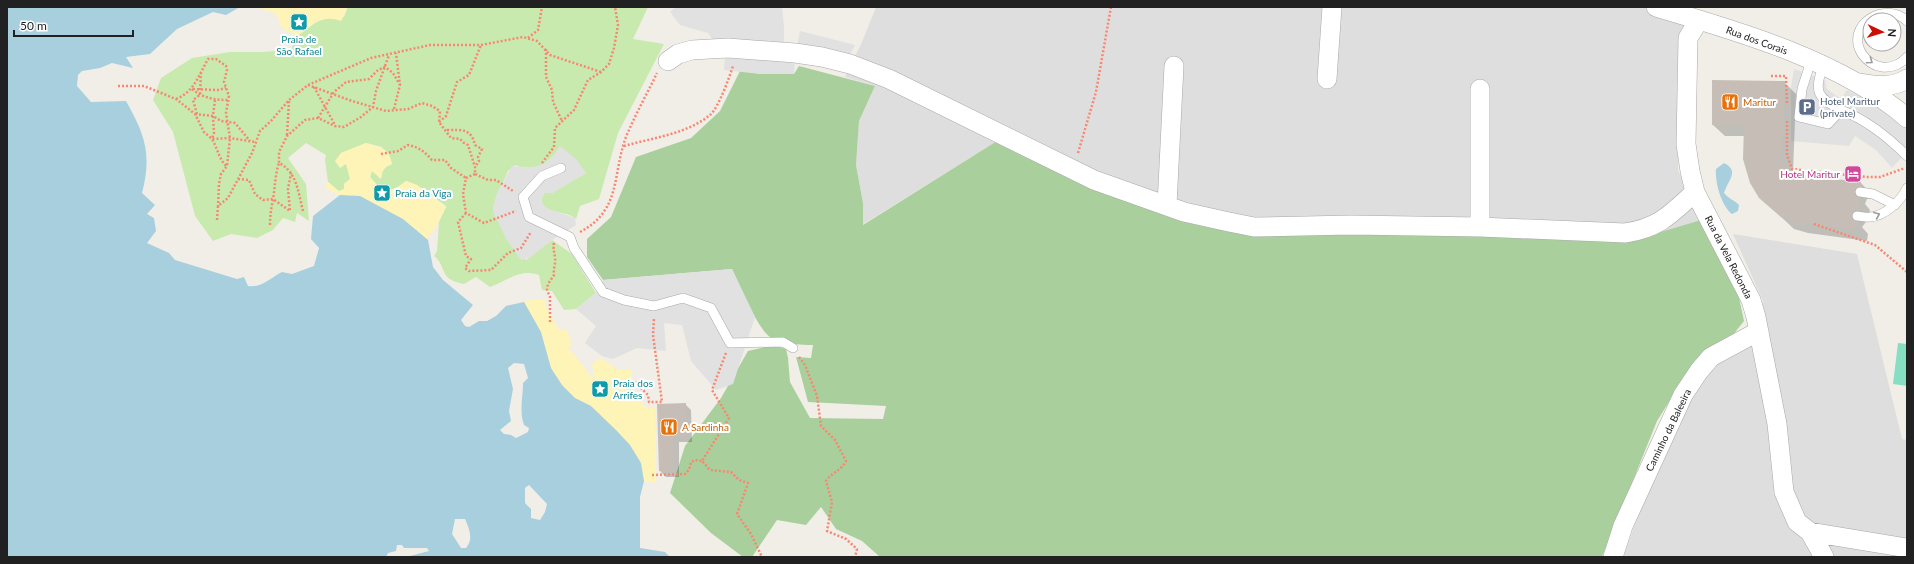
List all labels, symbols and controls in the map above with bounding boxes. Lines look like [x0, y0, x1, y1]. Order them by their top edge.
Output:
scale bar [14, 12, 133, 38]
place icon: Praia de São Rafael [289, 12, 309, 32]
north arrow [1862, 12, 1902, 52]
text: 50 m [20, 18, 47, 33]
street label: Rua dos Corais [1724, 23, 1790, 57]
text: N [1886, 28, 1899, 37]
place label: Praia de São Rafael [276, 33, 322, 57]
one-way arrow [1866, 56, 1873, 64]
restaurant icon: Maritur [1720, 92, 1740, 112]
place label: Hotel Maritur (private) [1820, 95, 1880, 119]
place label: Maritur [1743, 96, 1776, 108]
parking icon: Hotel Maritur (private) [1797, 97, 1817, 117]
hotel icon: Hotel Maritur [1843, 164, 1863, 184]
place label: Hotel Maritur [1780, 168, 1840, 180]
place icon: Praia da Viga [372, 183, 392, 203]
place label: Praia da Viga [395, 187, 452, 199]
one-way arrow [1873, 211, 1880, 219]
street label: Rua da Vela Redonda [1703, 213, 1755, 301]
place label: Praia dos Arrifes [613, 377, 653, 401]
place icon: Praia dos Arrifes [590, 379, 610, 399]
street label: Caminho da Baleeira [1643, 387, 1693, 473]
restaurant icon: A Sardinha [659, 417, 679, 437]
place label: A Sardinha [682, 421, 729, 433]

